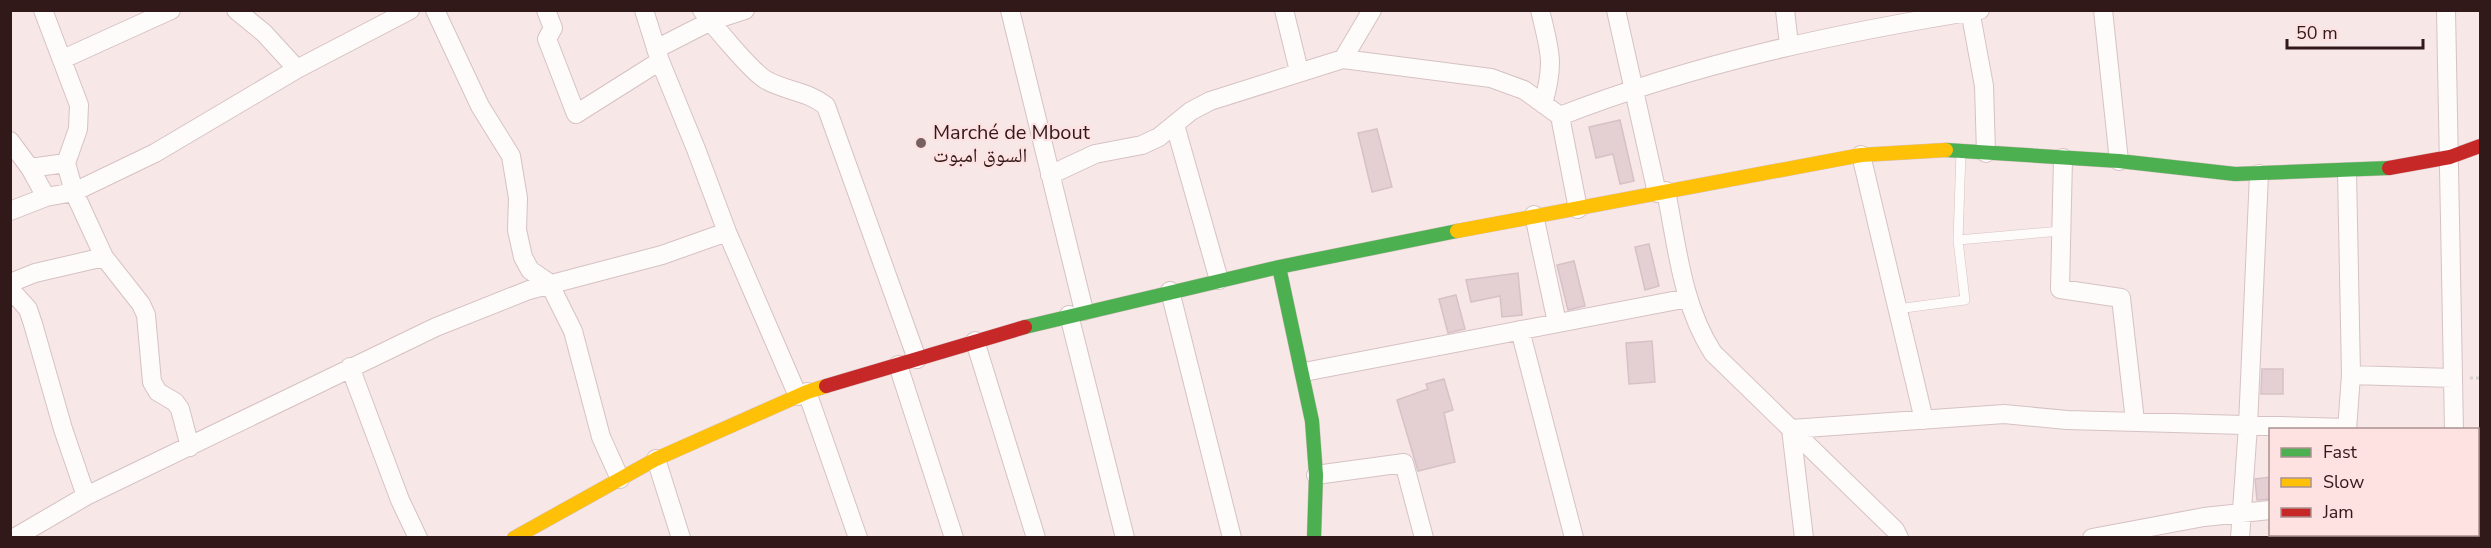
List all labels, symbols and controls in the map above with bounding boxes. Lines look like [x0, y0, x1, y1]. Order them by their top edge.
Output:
scale bar [2287, 12, 2424, 50]
text: 50 m [2296, 21, 2338, 45]
place label: Marché de Mbout السوق امبوت [933, 119, 1091, 169]
marker: Marché de Mbout السوق امبوت [914, 136, 928, 150]
legend [2269, 428, 2479, 536]
text: Fast [2323, 440, 2358, 464]
text: Slow [2323, 470, 2364, 494]
text: Jam [2322, 500, 2354, 524]

